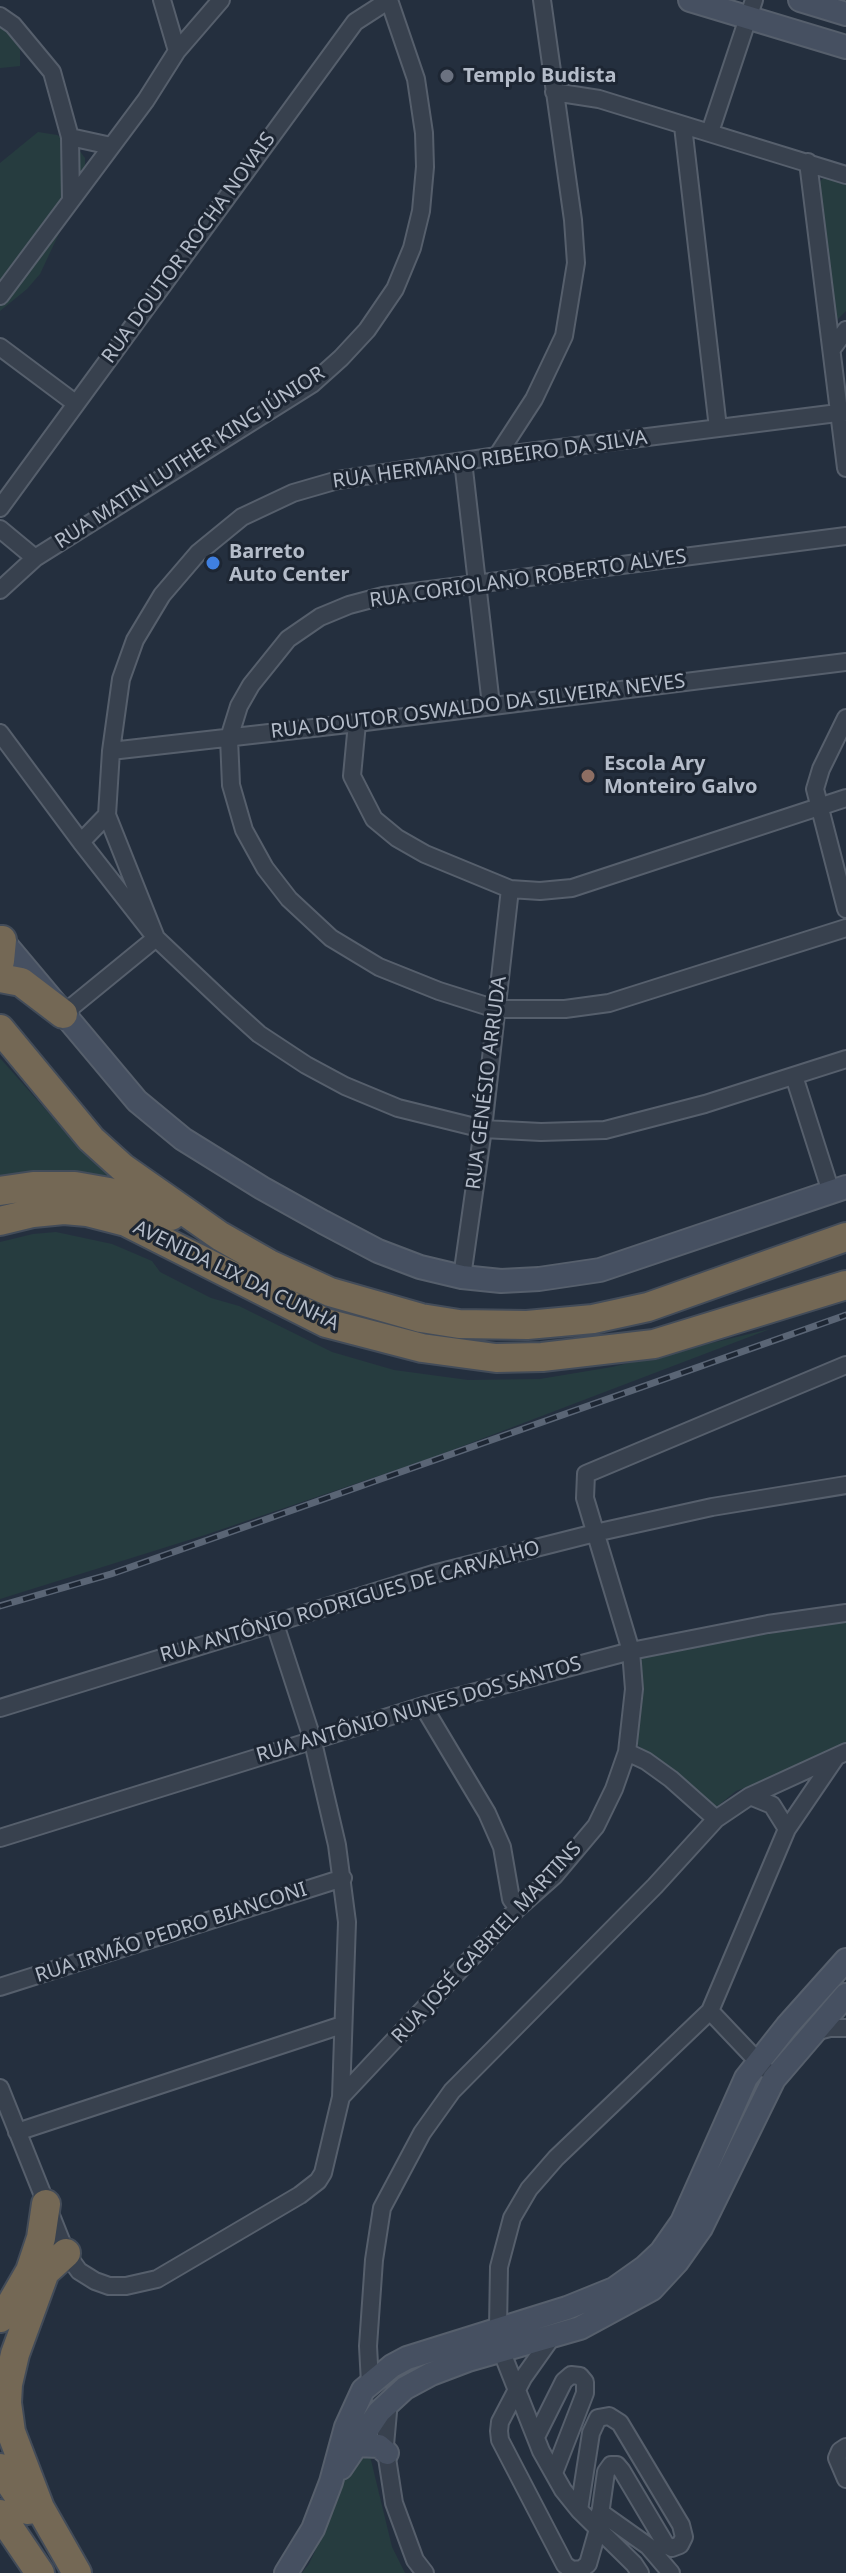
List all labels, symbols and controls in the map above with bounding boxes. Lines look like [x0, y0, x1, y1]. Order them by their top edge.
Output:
place label: Templo Budista [463, 64, 616, 88]
marker: Templo Budista [438, 67, 456, 85]
street label: RUA DOUTOR ROCHA NOVAIS [97, 128, 281, 368]
street label: RUA MATIN LUTHER KING JÚNIOR [51, 362, 329, 554]
street label: RUA HERMANO RIBEIRO DA SILVA [331, 426, 649, 494]
place label: Barreto Auto Center [229, 540, 350, 587]
street label: RUA CORIOLANO ROBERTO ALVES [368, 545, 688, 613]
marker: Barreto Auto Center [204, 554, 222, 572]
street label: RUA DOUTOR OSWALDO DA SILVEIRA NEVES [269, 670, 687, 744]
place label: Escola Ary Monteiro Galvo [604, 752, 758, 799]
marker: Escola Ary Monteiro Galvo [579, 767, 597, 785]
street label: RUA GENÉSIO ARRUDA [462, 975, 512, 1191]
street label: AVENIDA LIX DA CUNHA [129, 1216, 343, 1336]
street label: RUA ANTÔNIO RODRIGUES DE CARVALHO [157, 1536, 543, 1668]
street label: RUA ANTÔNIO NUNES DOS SANTOS [254, 1652, 584, 1768]
street label: RUA JOSÉ GABRIEL MARTINS [387, 1837, 587, 2049]
street label: RUA IRMÃO PEDRO BIANCONI [32, 1878, 310, 1988]

